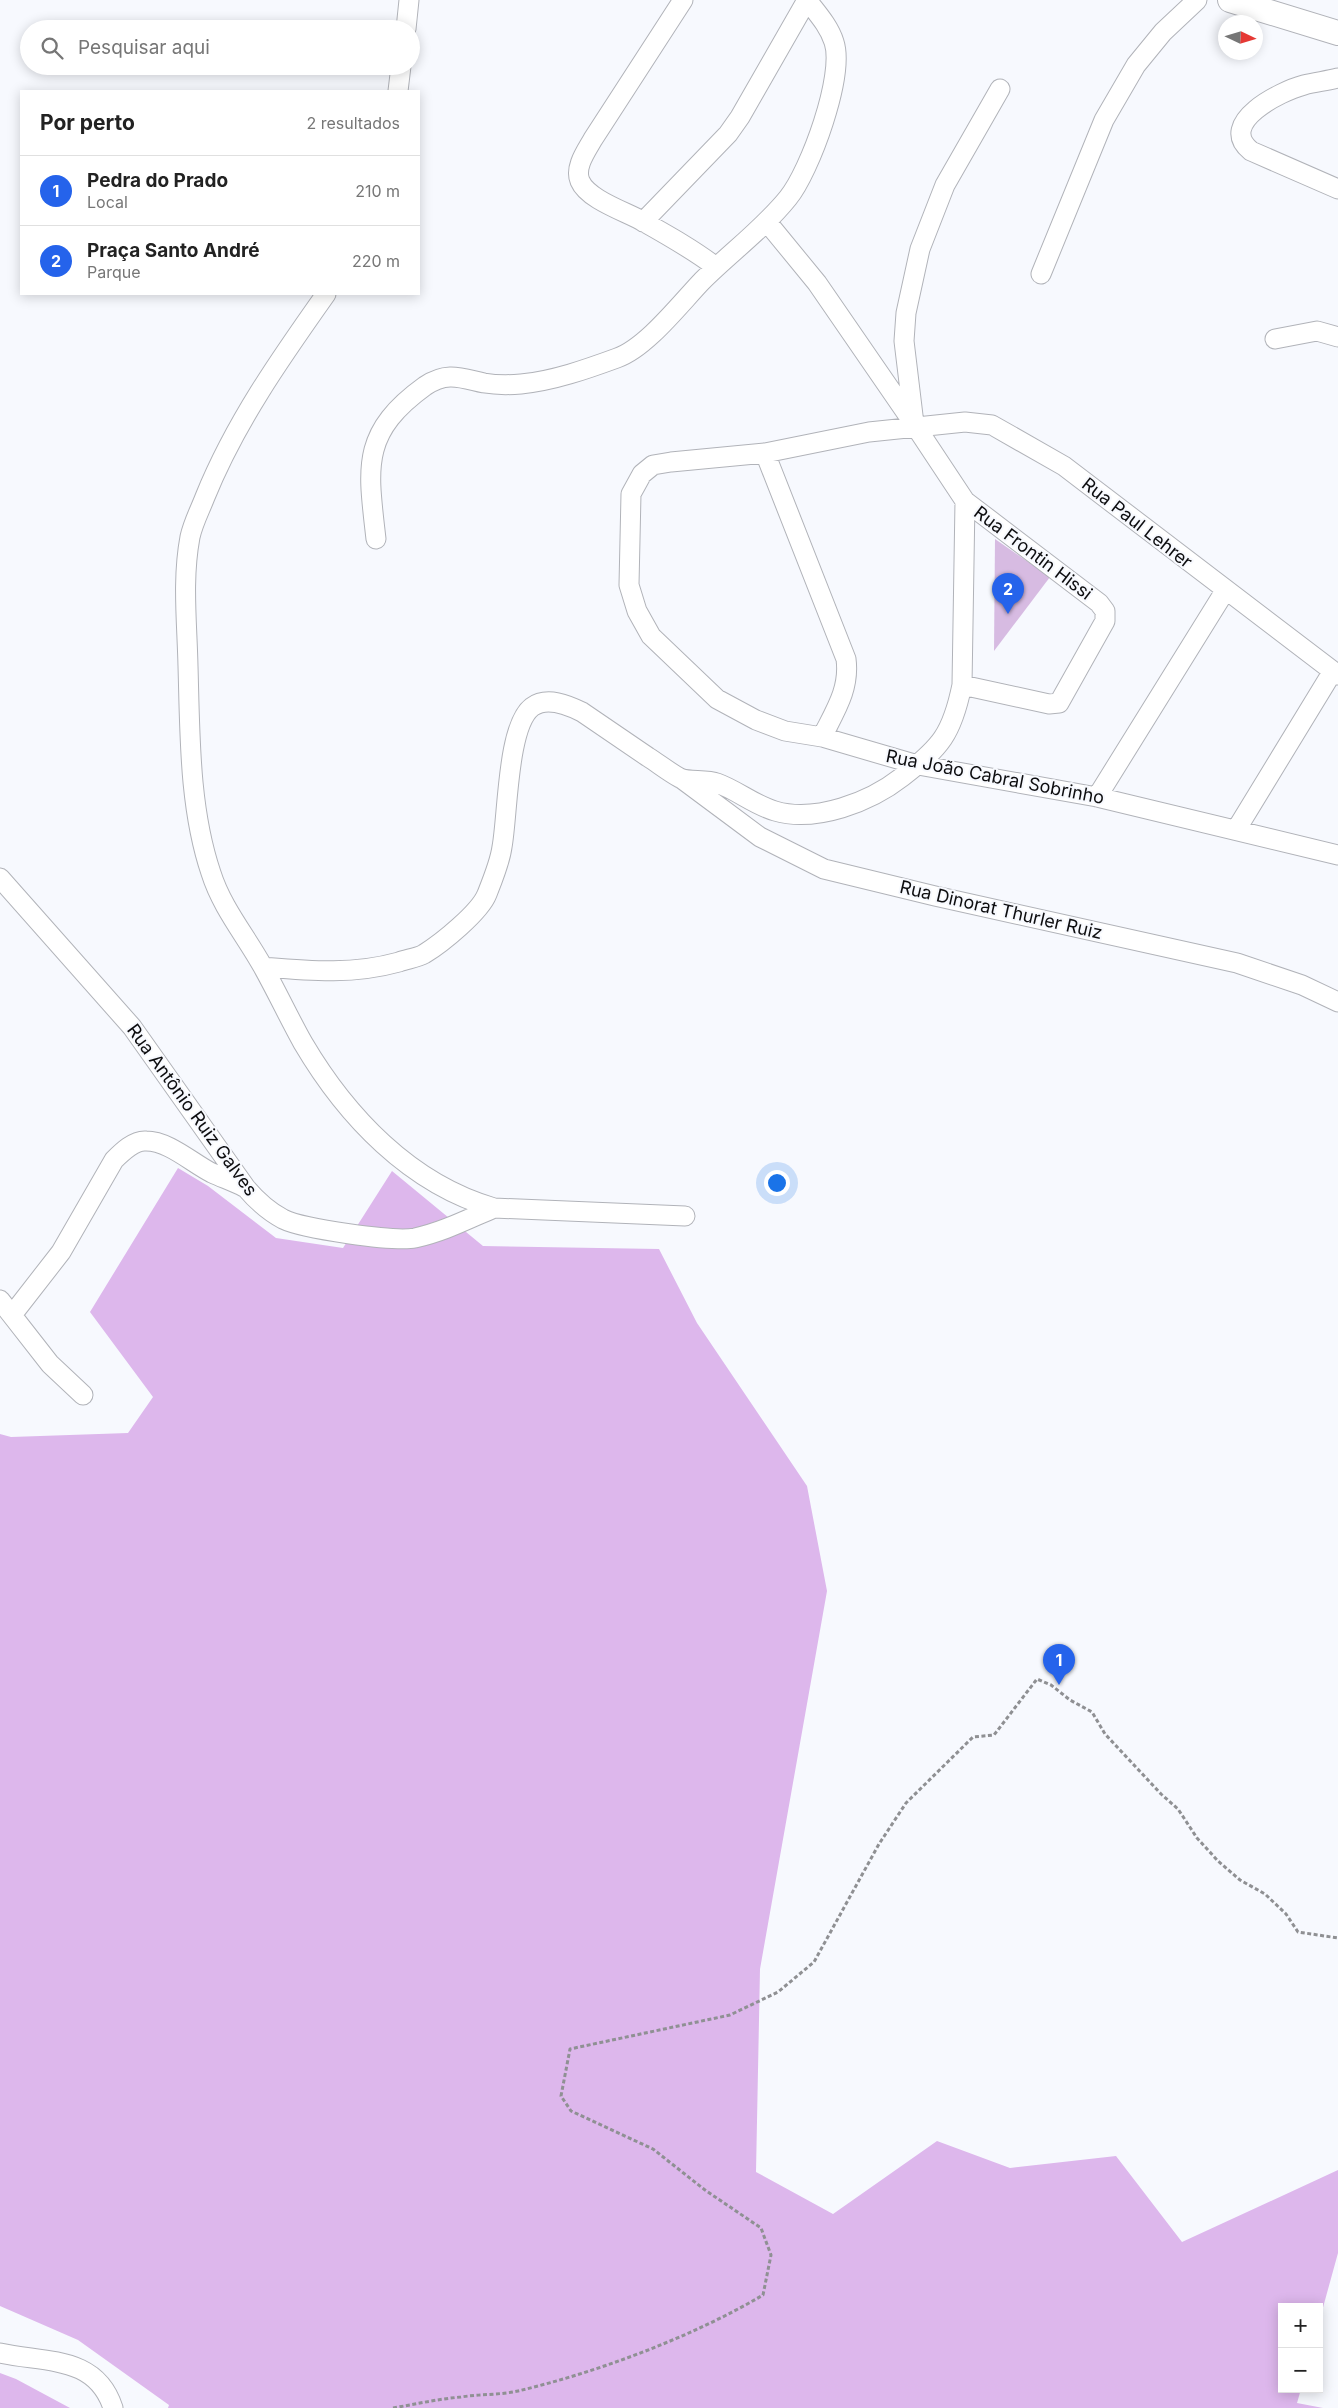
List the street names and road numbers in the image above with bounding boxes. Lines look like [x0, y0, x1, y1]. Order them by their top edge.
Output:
street label: Rua Paul Lehrer [1078, 473, 1197, 572]
street label: Rua Frontin Hissi [970, 501, 1097, 604]
street label: Rua João Cabral Sobrinho [884, 745, 1106, 808]
street label: Rua Dinorat Thurler Ruiz [898, 876, 1104, 943]
street label: Rua Antônio Ruiz Galves [123, 1020, 262, 1200]

